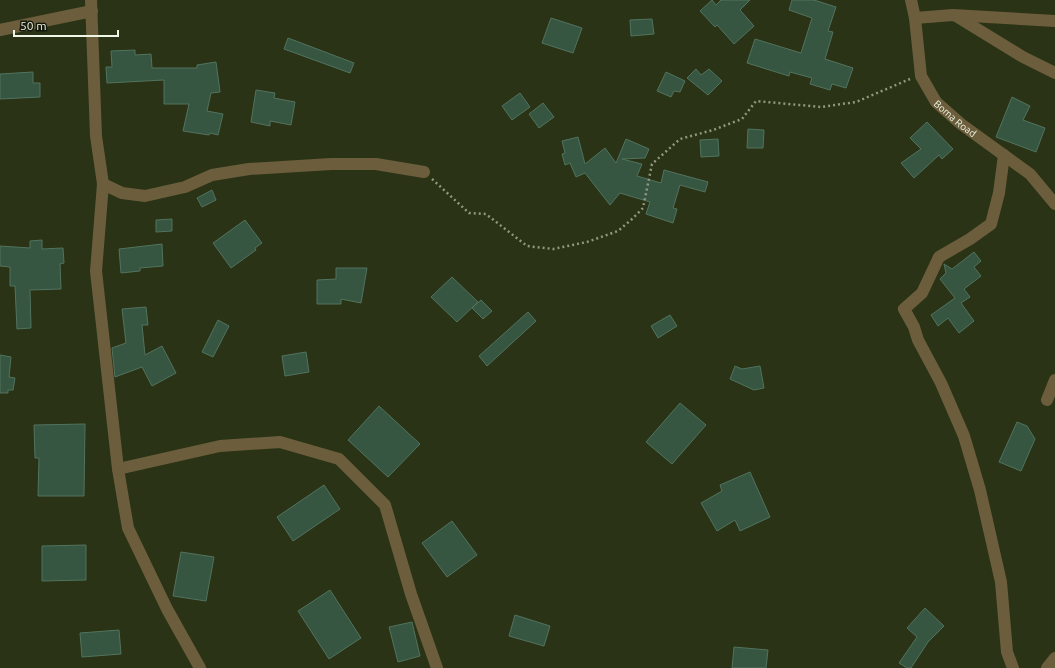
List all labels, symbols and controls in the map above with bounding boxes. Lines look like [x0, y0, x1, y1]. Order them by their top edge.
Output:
scale bar [14, 12, 118, 38]
text: 50 m [20, 19, 47, 32]
street label: Boma Road [932, 98, 979, 139]

